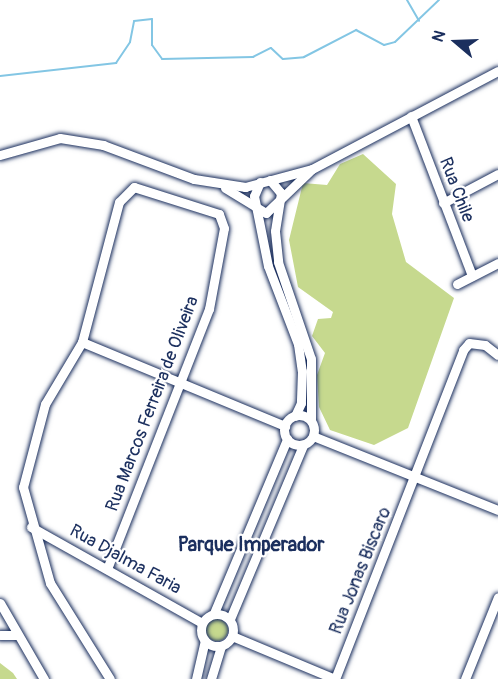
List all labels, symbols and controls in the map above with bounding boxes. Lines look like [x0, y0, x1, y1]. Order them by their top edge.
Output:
north arrow [426, 12, 486, 72]
text: N [428, 28, 450, 45]
street label: Rua Chile [434, 154, 478, 226]
street label: Rua Marcos Ferreira de Oliveira [102, 293, 204, 515]
street label: Rua Jonas Biscaro [326, 504, 396, 638]
street label: Rua Djalma Faria [65, 520, 185, 600]
district label: Parque Imperador [178, 532, 324, 556]

